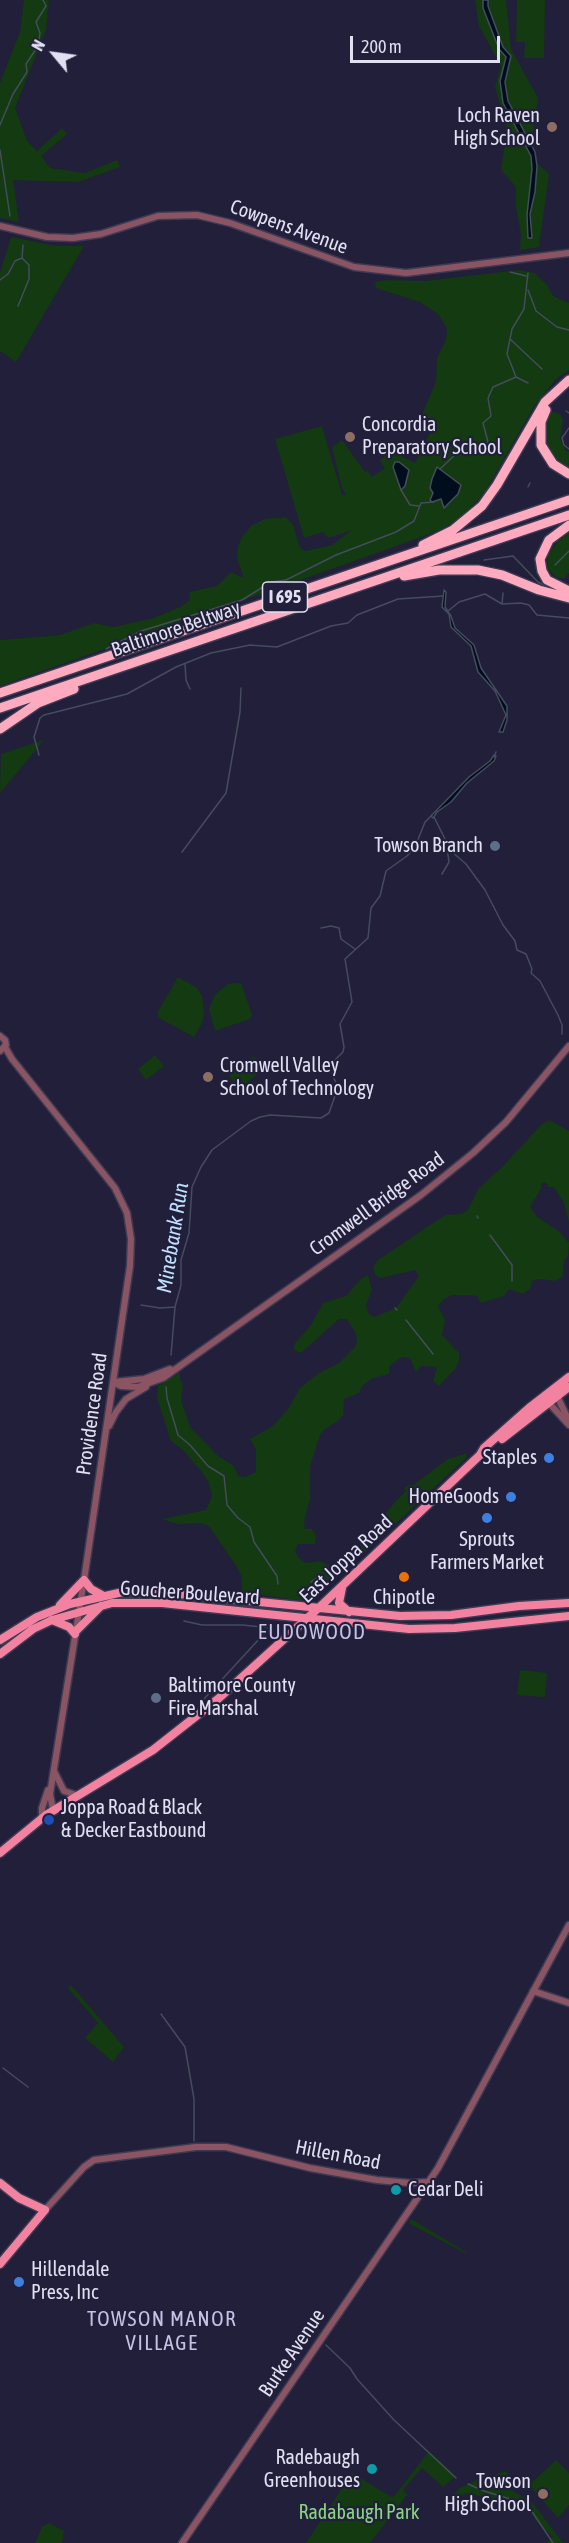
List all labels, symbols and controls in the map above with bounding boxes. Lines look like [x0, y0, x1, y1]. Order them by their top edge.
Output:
north arrow [24, 24, 84, 84]
scale bar [353, 24, 503, 62]
text: 200 m [361, 36, 402, 57]
text: N [28, 37, 48, 54]
place label: Loch Raven High School [453, 104, 540, 151]
marker: Loch Raven High School [545, 120, 559, 134]
street label: Cowpens Avenue [227, 195, 351, 259]
place label: Concordia Preparatory School [362, 413, 502, 460]
marker: Concordia Preparatory School [343, 430, 357, 444]
road number: I 695 [262, 582, 308, 612]
street label: Baltimore Beltway [108, 596, 244, 662]
place label: Towson Branch [374, 834, 483, 858]
marker: Towson Branch [488, 839, 502, 853]
place label: Cromwell Valley School of Technology [220, 1054, 374, 1101]
marker: Cromwell Valley School of Technology [201, 1070, 215, 1084]
street label: Cromwell Bridge Road [305, 1147, 449, 1261]
water label: Minebank Run [152, 1181, 194, 1295]
street label: Providence Road [72, 1351, 112, 1477]
place label: Staples [483, 1446, 537, 1470]
marker: Staples [542, 1451, 556, 1465]
place label: HomeGoods [409, 1485, 499, 1509]
marker: HomeGoods [504, 1490, 518, 1504]
street label: East Joppa Road [295, 1510, 397, 1608]
marker: Sprouts Farmers Market [480, 1511, 494, 1525]
place label: Sprouts Farmers Market [430, 1528, 544, 1575]
marker: Chipotle [397, 1570, 411, 1584]
street label: Goucher Boulevard [119, 1576, 261, 1610]
place label: Chipotle [373, 1586, 435, 1610]
district label: EUDOWOOD [258, 1619, 366, 1645]
place label: Baltimore County Fire Marshal [168, 1674, 296, 1721]
marker: Baltimore County Fire Marshal [149, 1691, 163, 1705]
place label: Joppa Road & Black & Decker Eastbound [61, 1796, 206, 1843]
marker: Joppa Road & Black & Decker Eastbound [42, 1813, 56, 1827]
street label: Hillen Road [293, 2135, 383, 2175]
place label: Cedar Deli [408, 2178, 484, 2202]
marker: Cedar Deli [389, 2183, 403, 2197]
place label: Hillendale Press, Inc [31, 2258, 109, 2305]
marker: Hillendale Press, Inc [12, 2275, 26, 2289]
street label: Burke Avenue [254, 2305, 330, 2401]
district label: TOWSON MANOR VILLAGE [87, 2306, 237, 2356]
place label: Radebaugh Greenhouses [264, 2446, 360, 2493]
marker: Radebaugh Greenhouses [365, 2462, 379, 2476]
place label: Towson High School [444, 2470, 531, 2517]
marker: Towson High School [536, 2487, 550, 2501]
park label: Radabaugh Park [299, 2501, 419, 2525]

